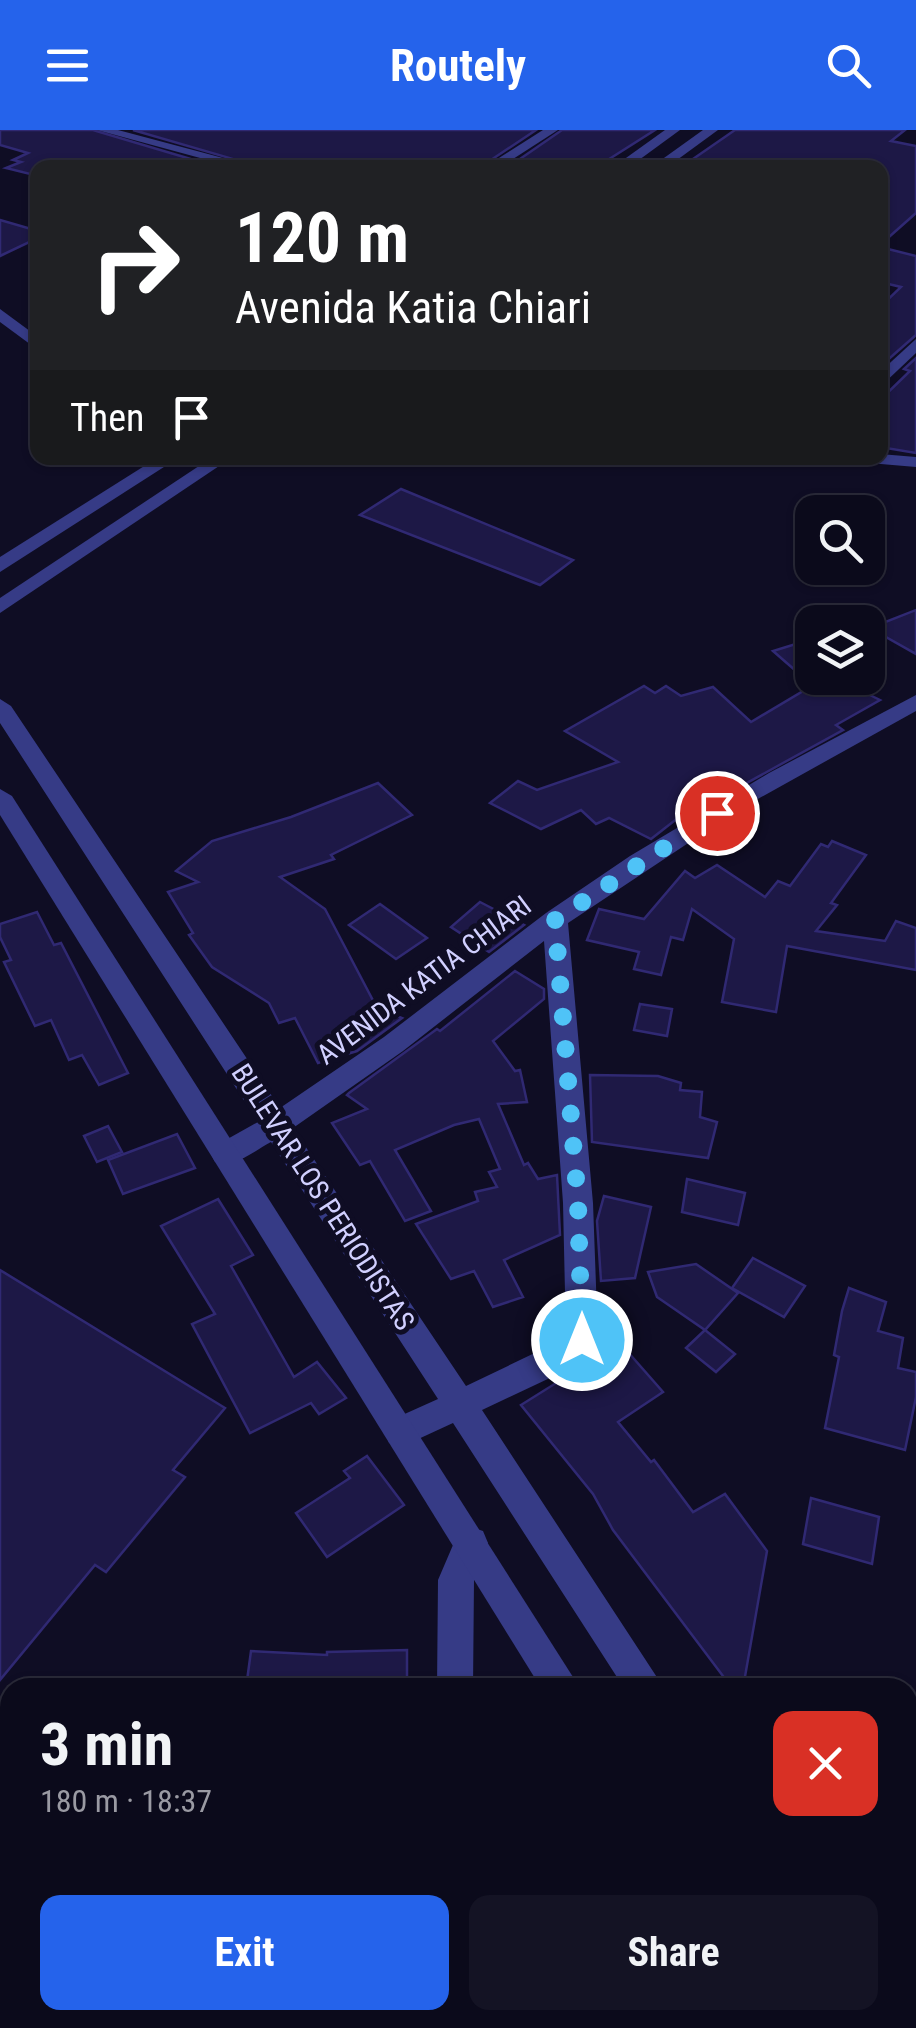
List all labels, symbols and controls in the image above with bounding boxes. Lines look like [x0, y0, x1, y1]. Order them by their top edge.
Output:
icon: menu [40, 38, 95, 93]
icon: search [821, 38, 876, 93]
text: Routely [390, 39, 526, 92]
text: 120 m [235, 197, 409, 279]
icon: right [70, 200, 200, 330]
text: Avenida Katia Chiari [235, 281, 591, 334]
icon: arrive [164, 390, 219, 445]
text: Then [70, 396, 144, 440]
map controls [795, 495, 885, 695]
button: search [795, 495, 885, 585]
button: layers [795, 605, 885, 695]
pin [675, 771, 760, 856]
icon: arrive [690, 786, 745, 841]
street label: AVENIDA KATIA CHIARI [310, 889, 538, 1071]
street label: BULEVAR LOS PERIODISTAS [225, 1058, 421, 1336]
position arrow [530, 1288, 634, 1392]
text: 3 min [40, 1709, 173, 1780]
button: close [773, 1711, 878, 1816]
text: 180 m · 18:37 [40, 1782, 212, 1820]
button: Exit [40, 1895, 449, 2010]
button: Share [469, 1895, 878, 2010]

